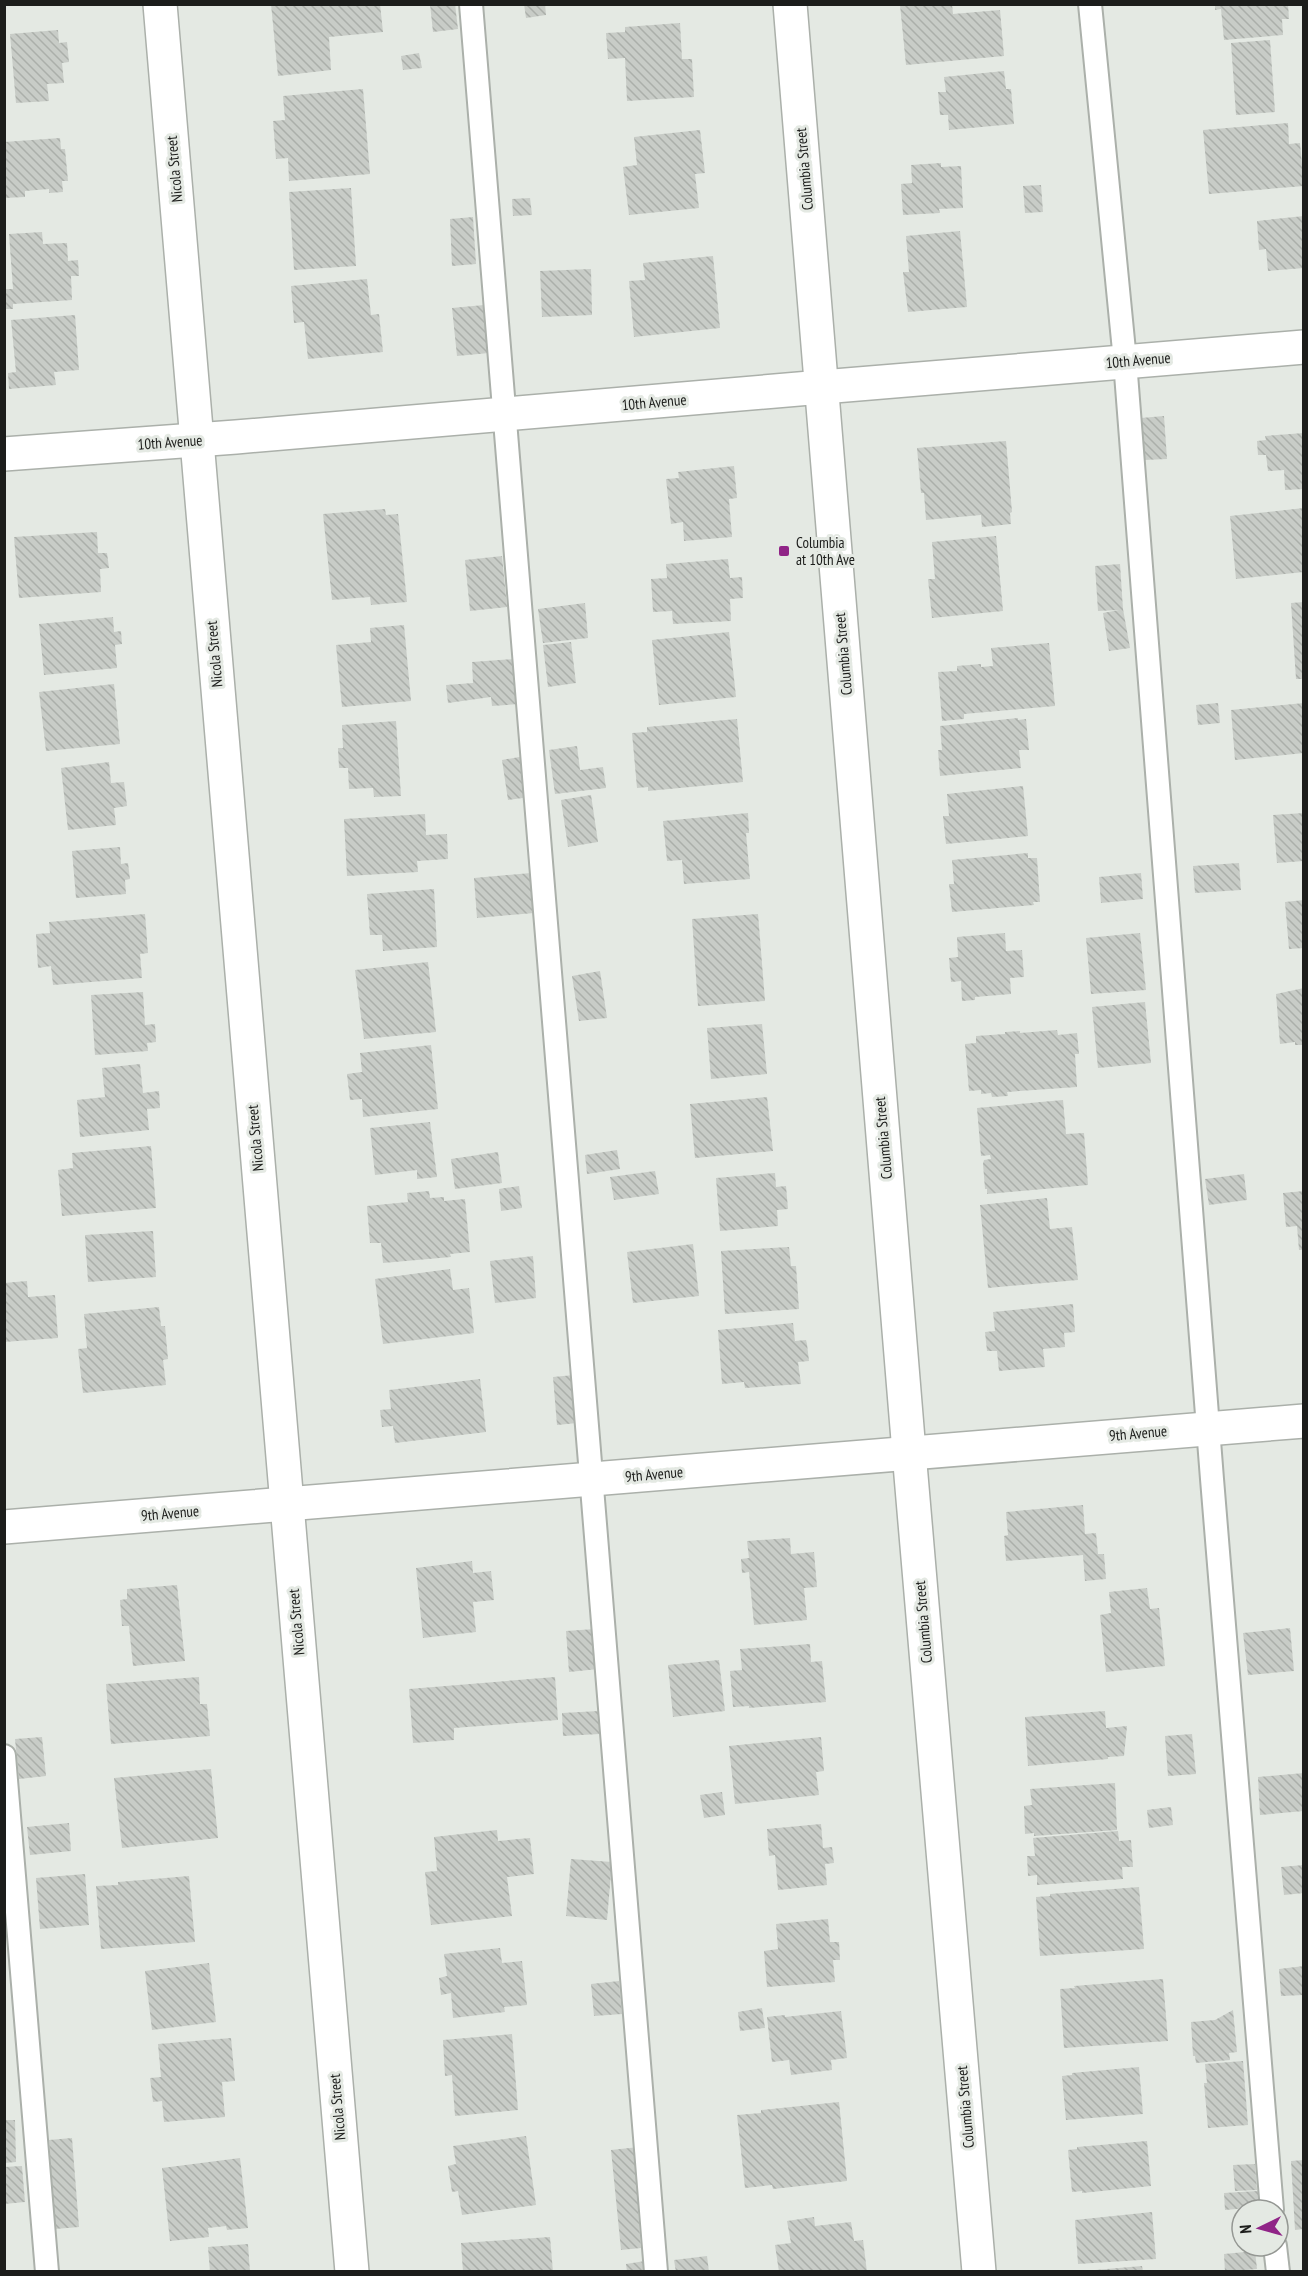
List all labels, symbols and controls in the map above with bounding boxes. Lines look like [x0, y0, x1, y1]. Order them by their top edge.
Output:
street label: Columbia Street [791, 127, 817, 211]
street label: Nicola Street [162, 135, 186, 203]
street label: 10th Avenue [1105, 348, 1171, 372]
street label: 10th Avenue [621, 390, 687, 414]
street label: 10th Avenue [137, 430, 203, 454]
place label: Columbia at 10th Ave [796, 533, 855, 569]
marker: Columbia at 10th Ave [777, 544, 791, 558]
street label: Columbia Street [830, 612, 856, 696]
street label: Nicola Street [202, 620, 226, 688]
street label: Columbia Street [870, 1096, 896, 1180]
street label: Nicola Street [243, 1104, 267, 1172]
street label: 9th Avenue [1108, 1421, 1168, 1445]
street label: 9th Avenue [624, 1462, 684, 1486]
street label: 9th Avenue [140, 1501, 200, 1525]
street label: Columbia Street [910, 1580, 936, 1664]
street label: Nicola Street [284, 1588, 308, 1656]
street label: Columbia Street [952, 2065, 978, 2149]
street label: Nicola Street [325, 2073, 349, 2141]
north arrow [1230, 2198, 1290, 2258]
text: N [1235, 2224, 1255, 2234]

